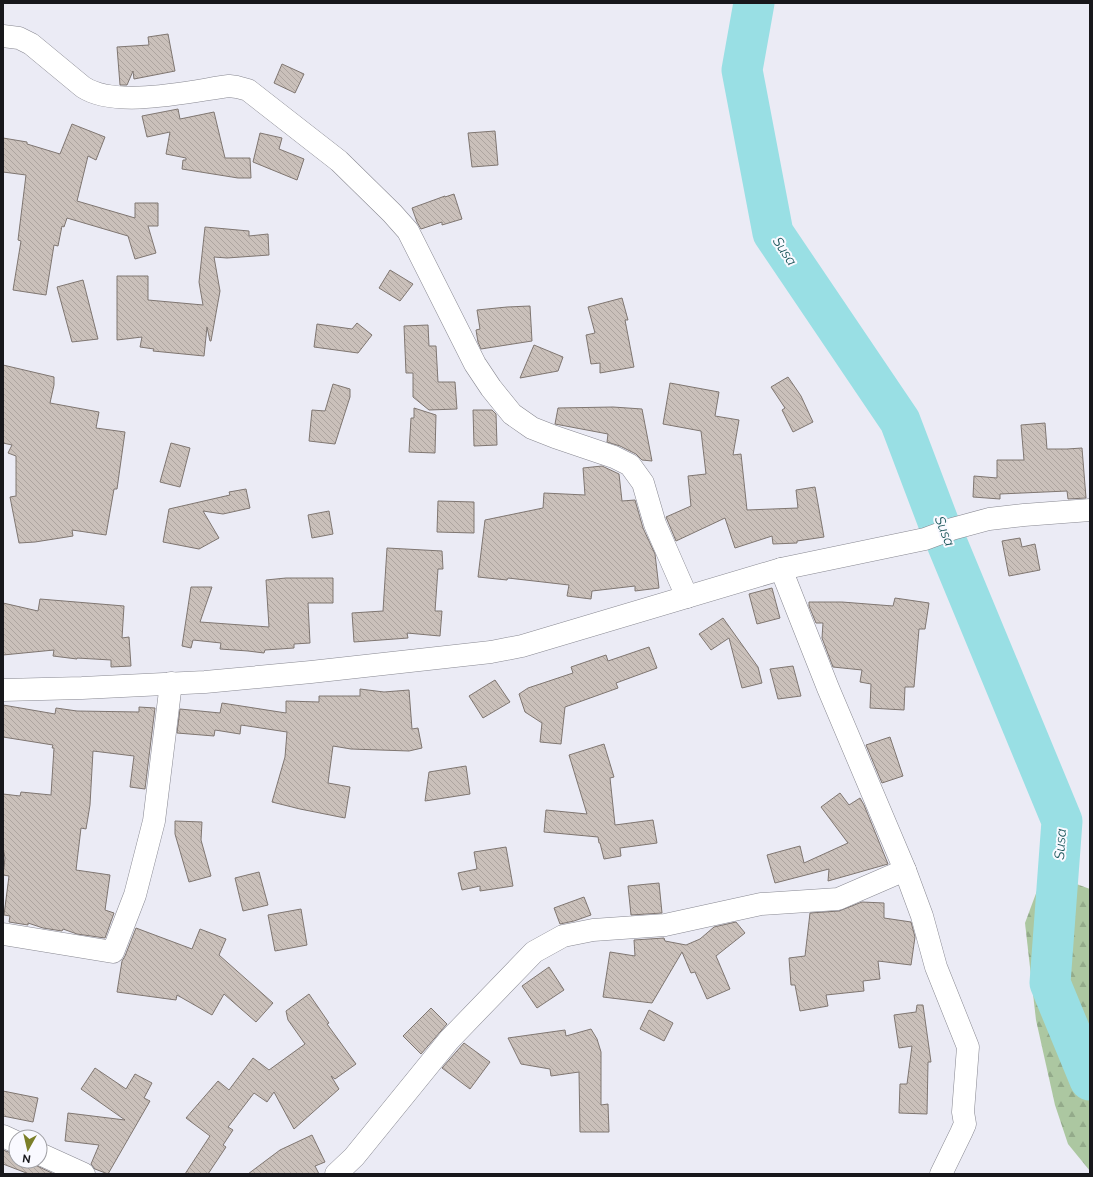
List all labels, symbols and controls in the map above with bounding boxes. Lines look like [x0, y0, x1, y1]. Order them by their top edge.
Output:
water label: Susa [769, 233, 800, 268]
water label: Susa [931, 513, 958, 548]
water label: Susa [1051, 828, 1069, 861]
north arrow [8, 1129, 48, 1169]
text: N [22, 1151, 32, 1165]

